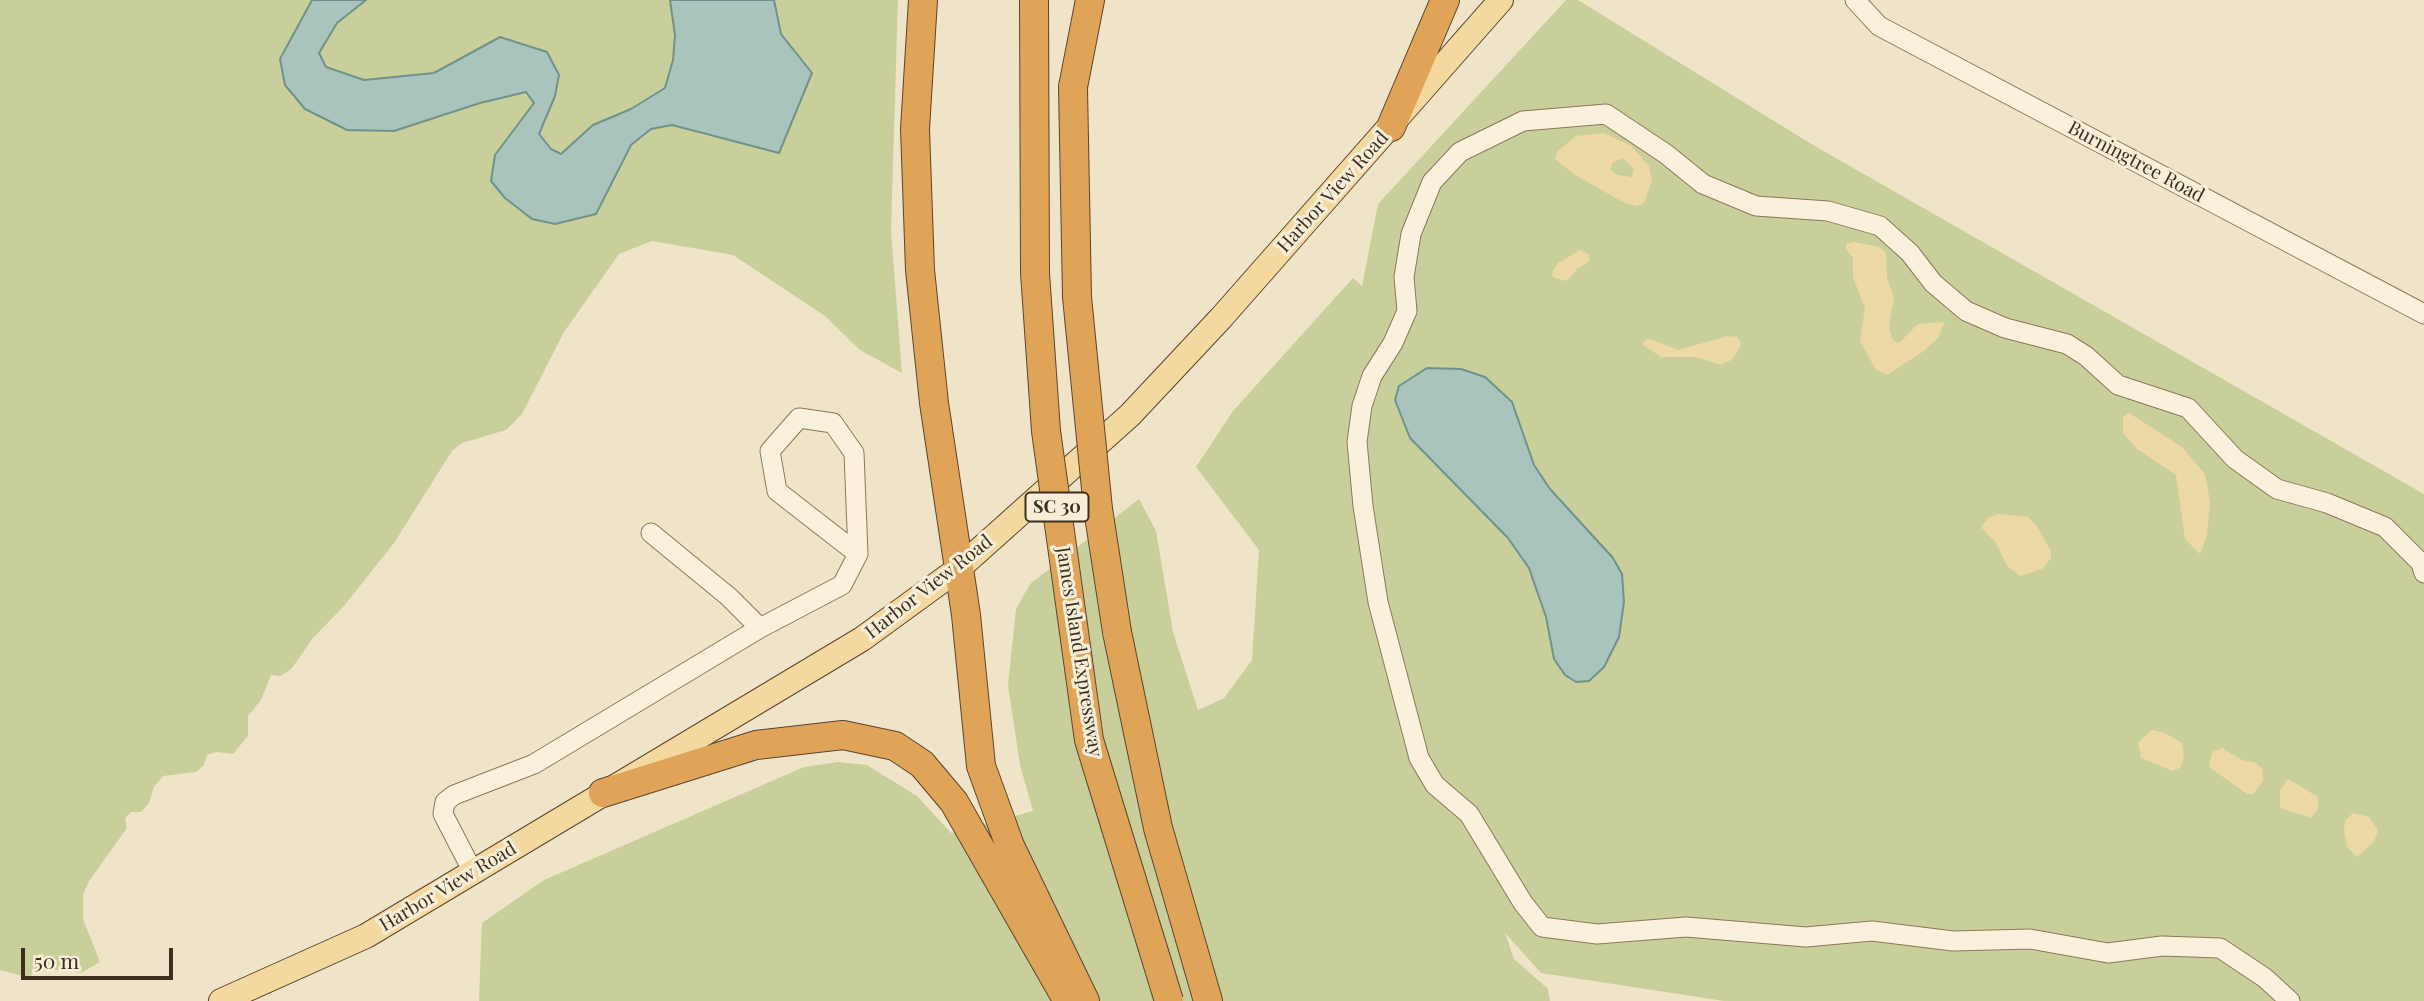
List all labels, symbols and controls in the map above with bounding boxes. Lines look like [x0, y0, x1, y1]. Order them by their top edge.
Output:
street label: Burningtree Road [2064, 116, 2208, 208]
street label: Harbor View Road [1273, 127, 1393, 257]
road number: SC 30 [1026, 492, 1088, 522]
street label: Harbor View Road [861, 530, 997, 644]
street label: James Island Expressway [1051, 545, 1107, 759]
street label: Harbor View Road [376, 837, 520, 937]
scale bar [24, 934, 177, 978]
text: 50 m [34, 946, 79, 974]

